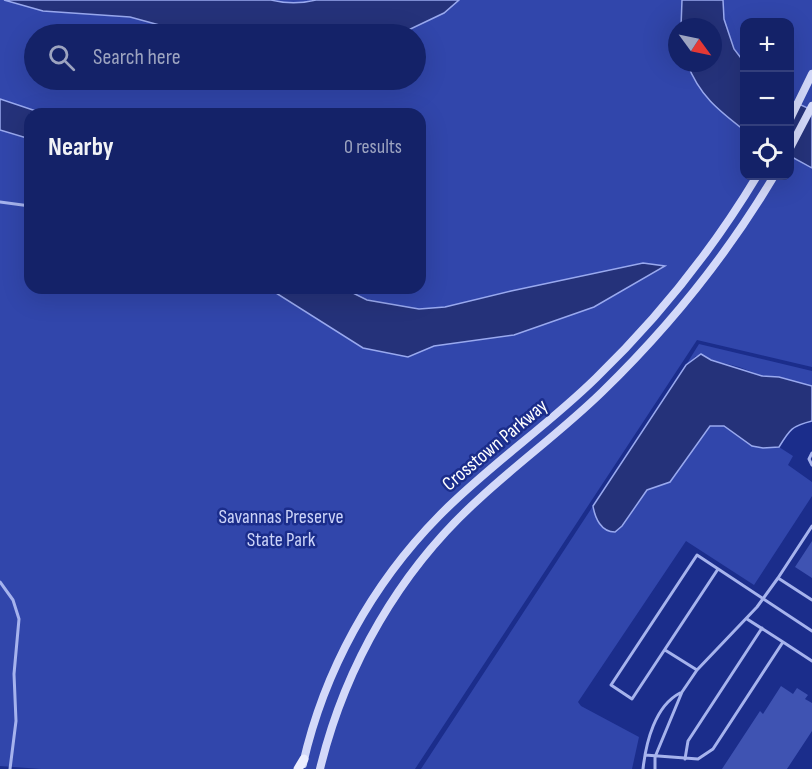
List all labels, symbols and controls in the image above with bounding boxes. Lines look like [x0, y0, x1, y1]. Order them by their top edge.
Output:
north arrow [668, 18, 722, 72]
map controls [740, 18, 794, 180]
button: + [740, 18, 794, 72]
search box [24, 24, 426, 90]
icon: search [45, 41, 78, 74]
text: Search here [93, 44, 180, 71]
button: − [740, 72, 794, 126]
button: locate [740, 126, 794, 180]
text: Nearby [48, 132, 114, 163]
text: 0 results [344, 135, 402, 159]
street label: Crosstown Parkway [437, 394, 553, 496]
park label: Savannas Preserve State Park [218, 505, 344, 552]

